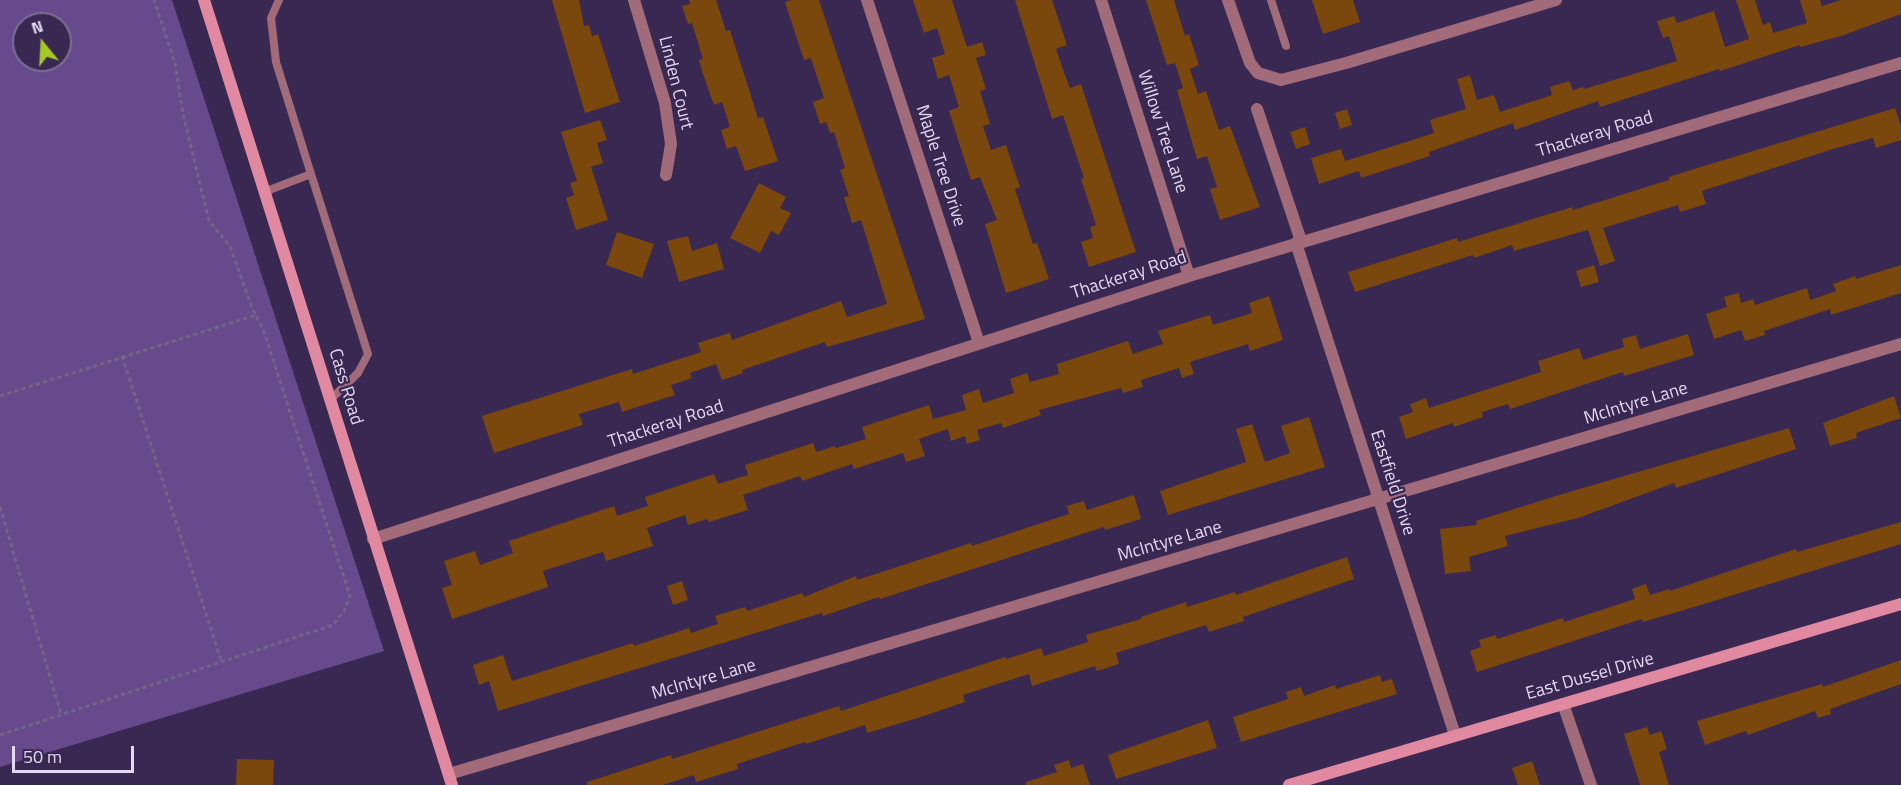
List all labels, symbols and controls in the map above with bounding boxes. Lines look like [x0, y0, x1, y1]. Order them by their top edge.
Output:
north arrow [12, 12, 72, 72]
text: N [28, 14, 46, 40]
street label: Linden Court [653, 34, 697, 132]
street label: Willow Tree Lane [1132, 68, 1192, 196]
street label: Maple Tree Drive [910, 103, 970, 229]
street label: Thackeray Road [1534, 107, 1656, 163]
street label: Thackeray Road [1068, 247, 1190, 305]
street label: Cass Road [323, 346, 367, 428]
street label: McIntyre Lane [1581, 378, 1691, 430]
street label: Thackeray Road [605, 396, 727, 454]
street label: Eastfield Drive [1365, 428, 1419, 538]
street label: McIntyre Lane [1115, 517, 1225, 567]
street label: East Dussel Drive [1524, 648, 1656, 706]
street label: McIntyre Lane [649, 655, 759, 705]
scale bar [15, 734, 136, 772]
text: 50 m [23, 743, 62, 770]

